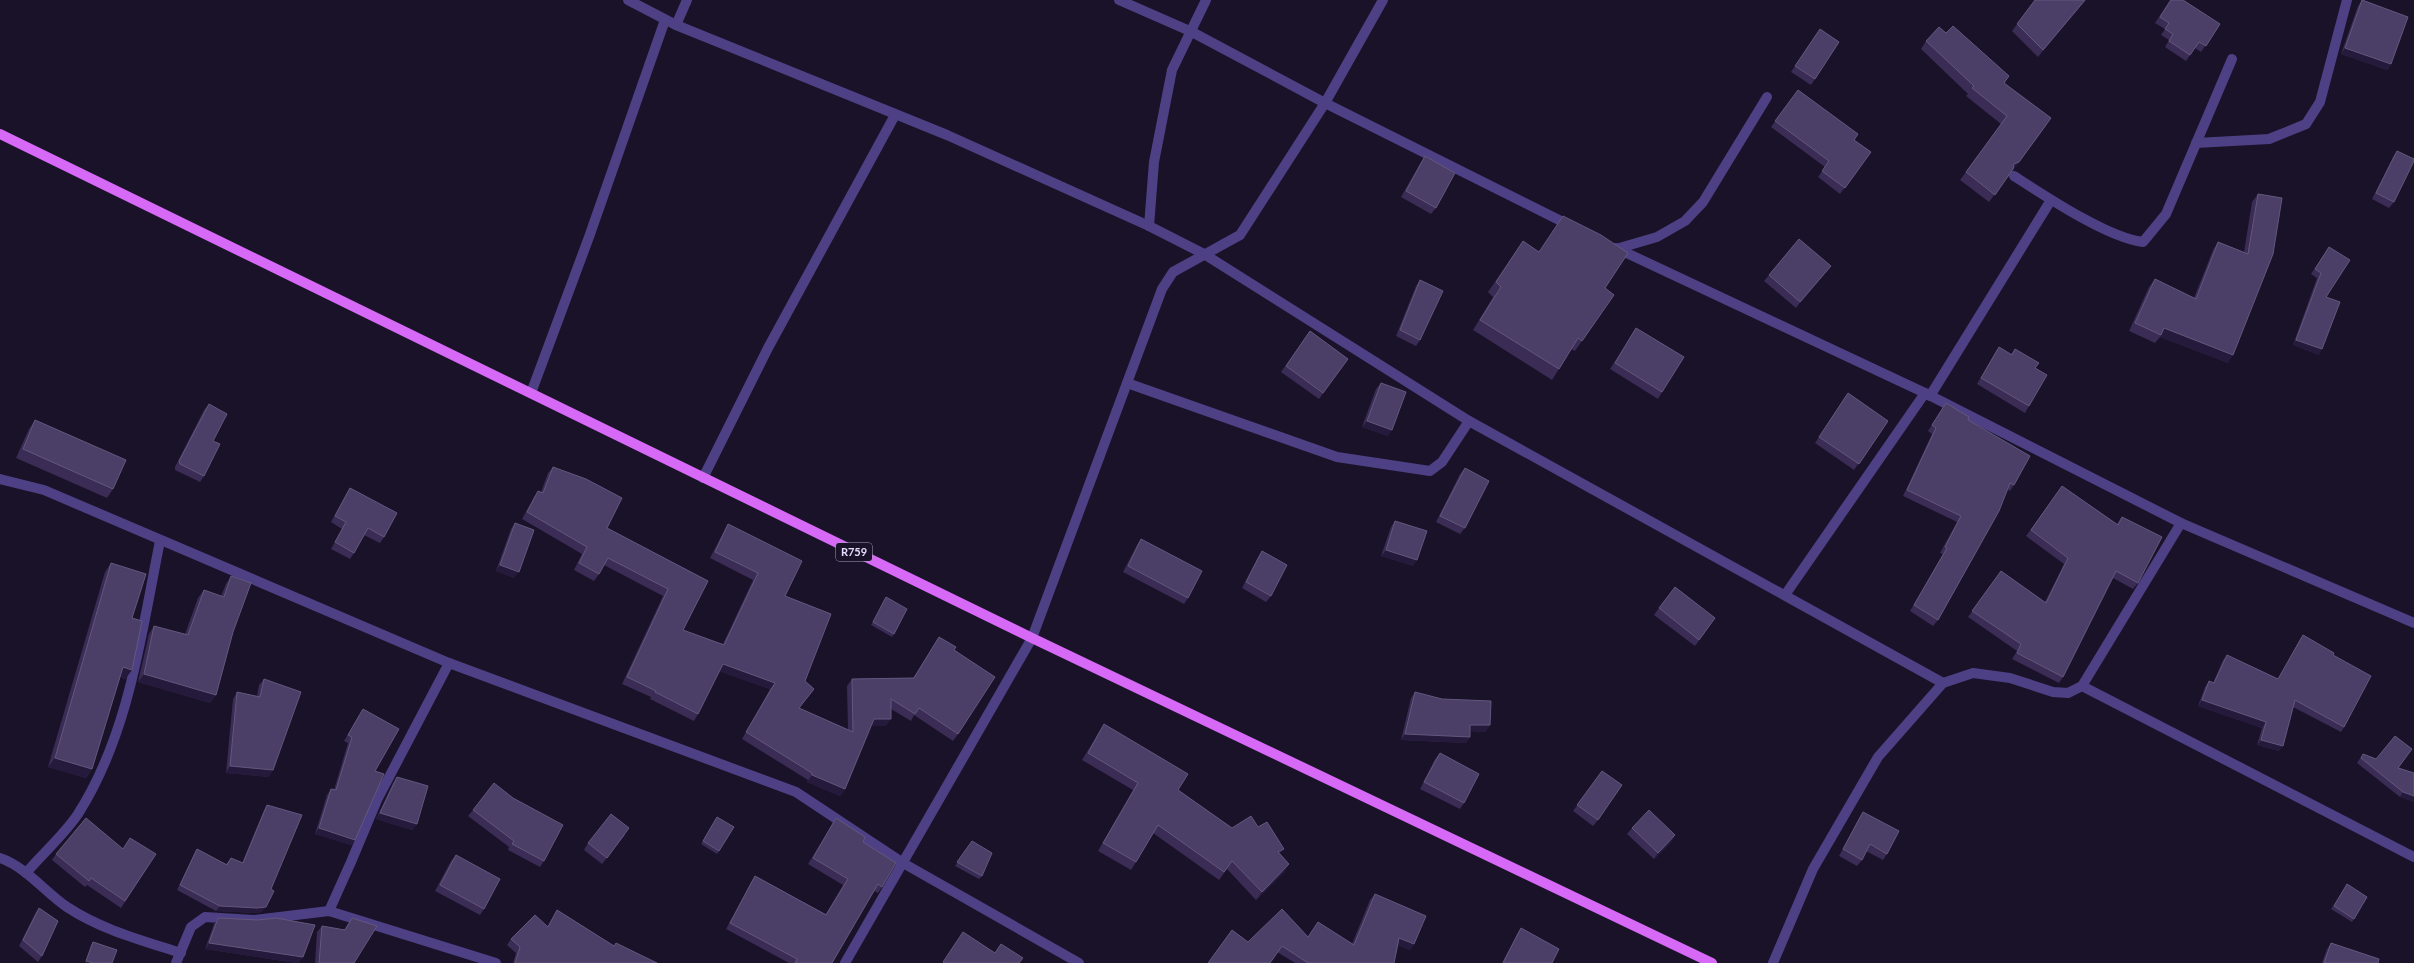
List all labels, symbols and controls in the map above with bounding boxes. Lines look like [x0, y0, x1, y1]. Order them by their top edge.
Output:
road number: R759 [836, 543, 872, 561]

